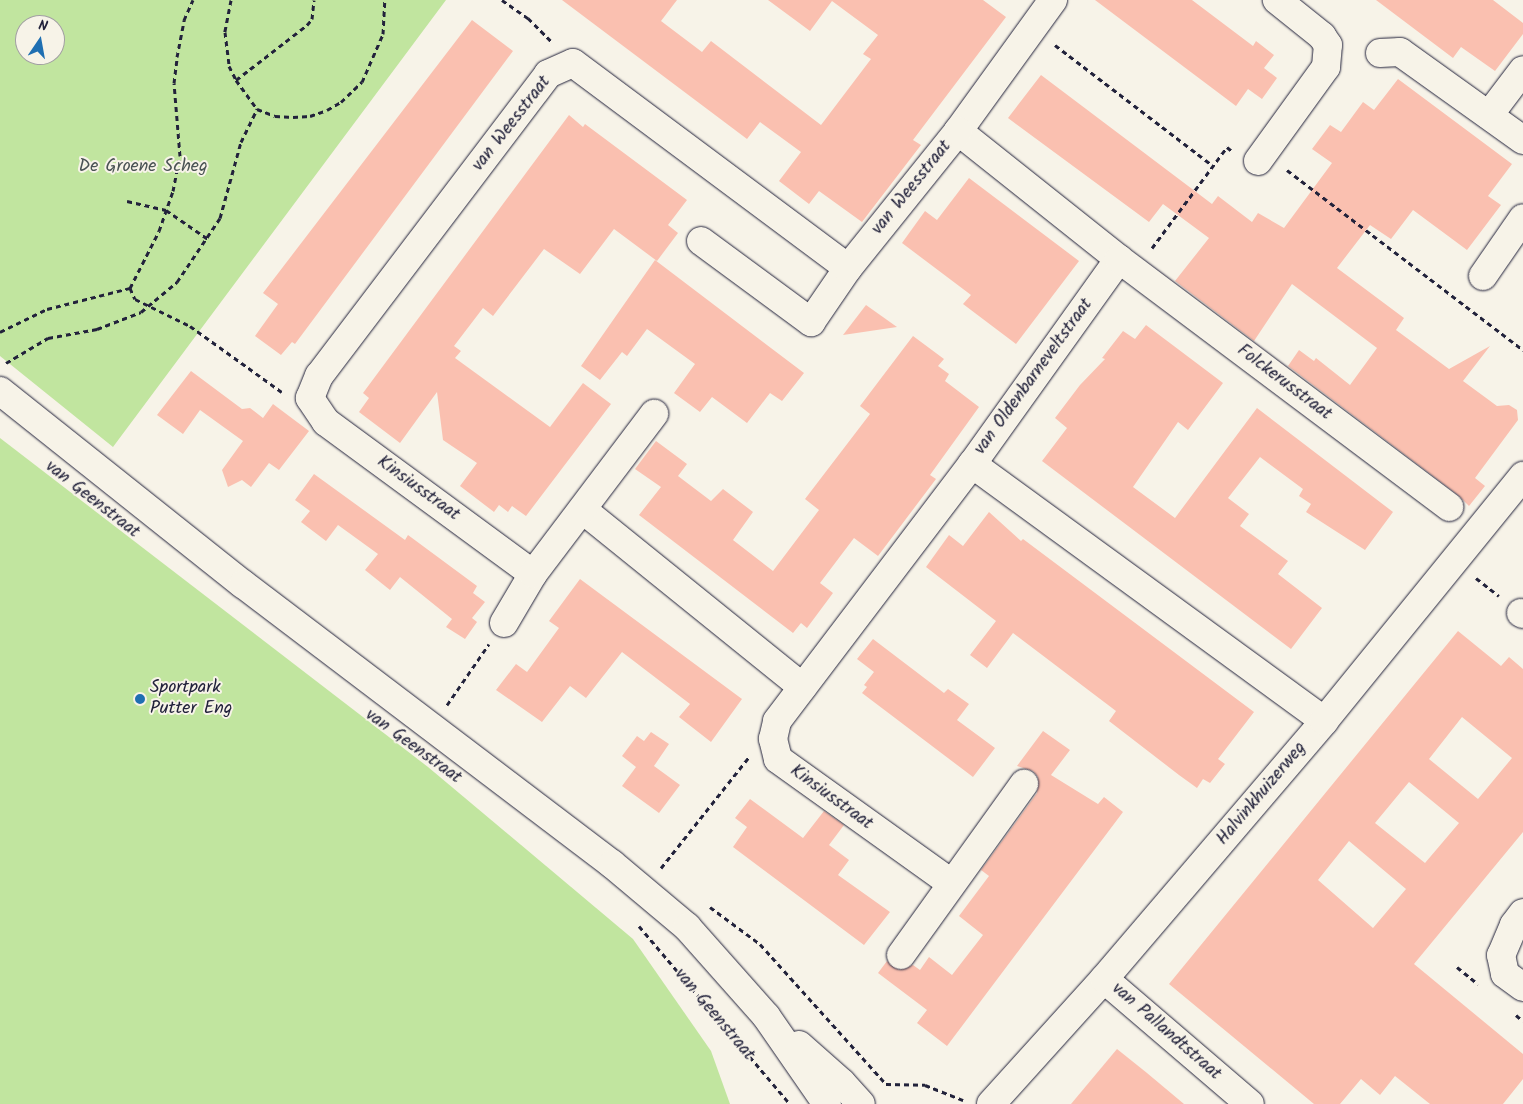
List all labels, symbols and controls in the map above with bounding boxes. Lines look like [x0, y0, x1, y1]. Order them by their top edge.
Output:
north arrow [15, 15, 65, 65]
text: N [36, 15, 50, 38]
street label: van Weesstraat [468, 72, 556, 176]
street label: van Weesstraat [867, 136, 957, 240]
park label: De Groene Scheg [79, 156, 207, 178]
street label: van Oldenbarneveltstraat [970, 295, 1098, 459]
street label: Folckerusstraat [1232, 340, 1336, 426]
street label: Kinsiusstraat [372, 452, 464, 526]
street label: van Geenstraat [40, 456, 144, 544]
place label: Sportpark Putter Eng [150, 678, 232, 721]
marker: Sportpark Putter Eng [134, 693, 146, 705]
street label: van Geenstraat [361, 705, 465, 789]
street label: Halvinkhuizerweg [1213, 738, 1311, 850]
street label: Kinsiusstraat [785, 761, 877, 835]
street label: van Geenstraat [669, 964, 759, 1066]
street label: van Pallandtstraat [1107, 978, 1225, 1086]

